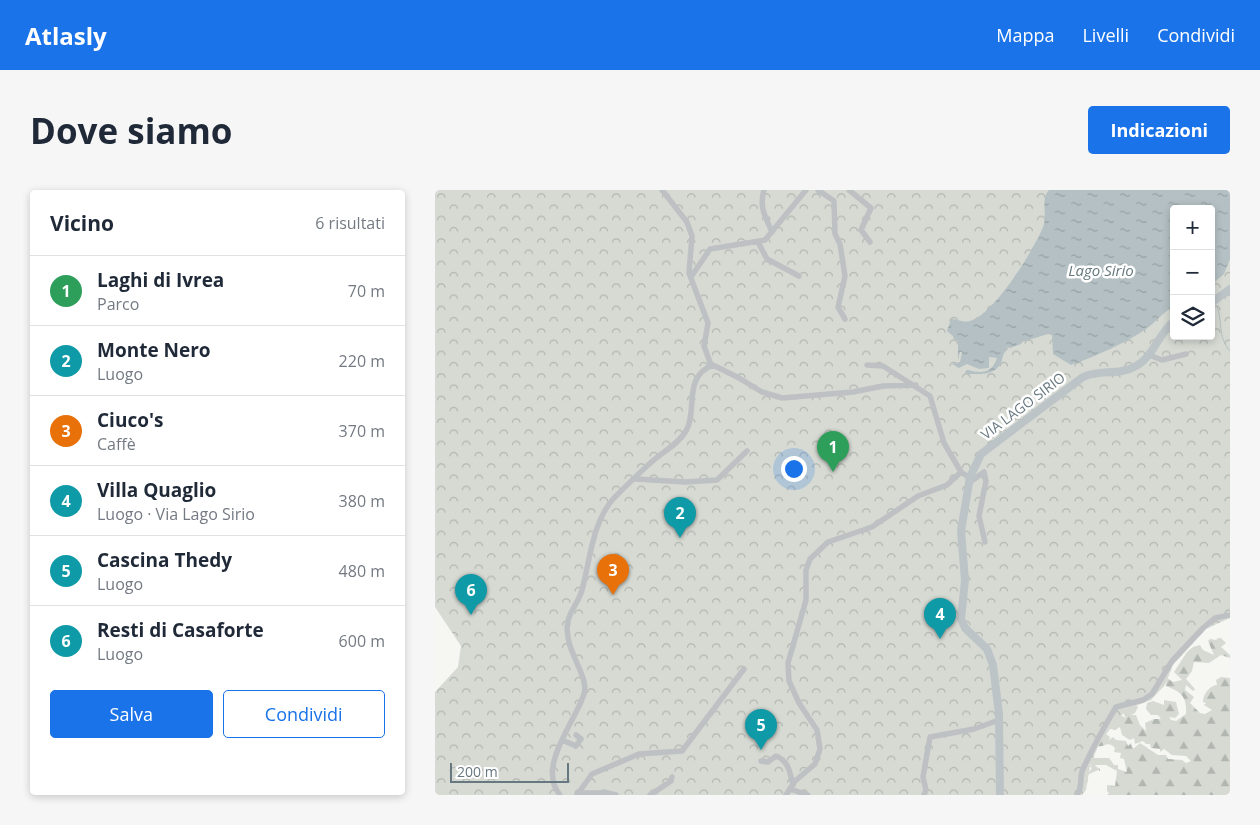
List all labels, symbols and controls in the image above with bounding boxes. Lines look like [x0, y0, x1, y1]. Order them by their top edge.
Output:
text: Atlasly [25, 19, 107, 52]
text: Mappa [996, 23, 1054, 47]
text: Livelli [1082, 23, 1129, 47]
text: Condividi [1157, 23, 1235, 47]
button: Indicazioni [1088, 106, 1230, 154]
text: Dove siamo [30, 107, 233, 154]
map controls [1170, 205, 1215, 340]
button: + [1170, 205, 1215, 250]
text: Vicino [50, 209, 114, 237]
text: 6 risultati [315, 212, 385, 234]
button: − [1170, 250, 1215, 295]
water label: Lago Sirio [1068, 260, 1134, 280]
text: Laghi di Ivrea [97, 267, 224, 293]
text: 1 [61, 280, 71, 302]
text: 70 m [348, 280, 385, 302]
text: Parco [97, 293, 139, 315]
button: layers [1170, 295, 1215, 340]
text: Monte Nero [97, 337, 211, 363]
text: 2 [61, 350, 71, 372]
text: 220 m [339, 350, 385, 372]
text: Luogo [97, 363, 143, 385]
street label: VIA LAGO SIRIO [977, 368, 1069, 443]
text: Ciuco's [97, 407, 163, 433]
text: 3 [61, 420, 71, 442]
text: 370 m [339, 420, 385, 442]
pin: 1 [817, 431, 849, 472]
text: Caffè [97, 433, 136, 455]
your location [781, 456, 807, 482]
text: Villa Quaglio [97, 477, 216, 503]
text: 4 [61, 490, 71, 512]
text: 380 m [339, 490, 385, 512]
pin: 2 [664, 497, 696, 538]
text: Luogo · Via Lago Sirio [97, 503, 255, 525]
text: Cascina Thedy [97, 547, 232, 573]
pin: 3 [597, 554, 629, 595]
text: 5 [61, 560, 71, 582]
text: 480 m [339, 560, 385, 582]
text: Luogo [97, 573, 143, 595]
pin: 6 [455, 574, 487, 615]
pin: 4 [924, 598, 956, 639]
text: Resti di Casaforte [97, 617, 264, 643]
text: 6 [61, 630, 71, 652]
text: 600 m [339, 630, 385, 652]
text: Luogo [97, 643, 143, 665]
button: Salva [50, 690, 213, 738]
button: Condividi [223, 690, 385, 738]
pin: 5 [745, 709, 777, 750]
scale bar [450, 760, 569, 783]
text: 200 m [457, 762, 498, 781]

